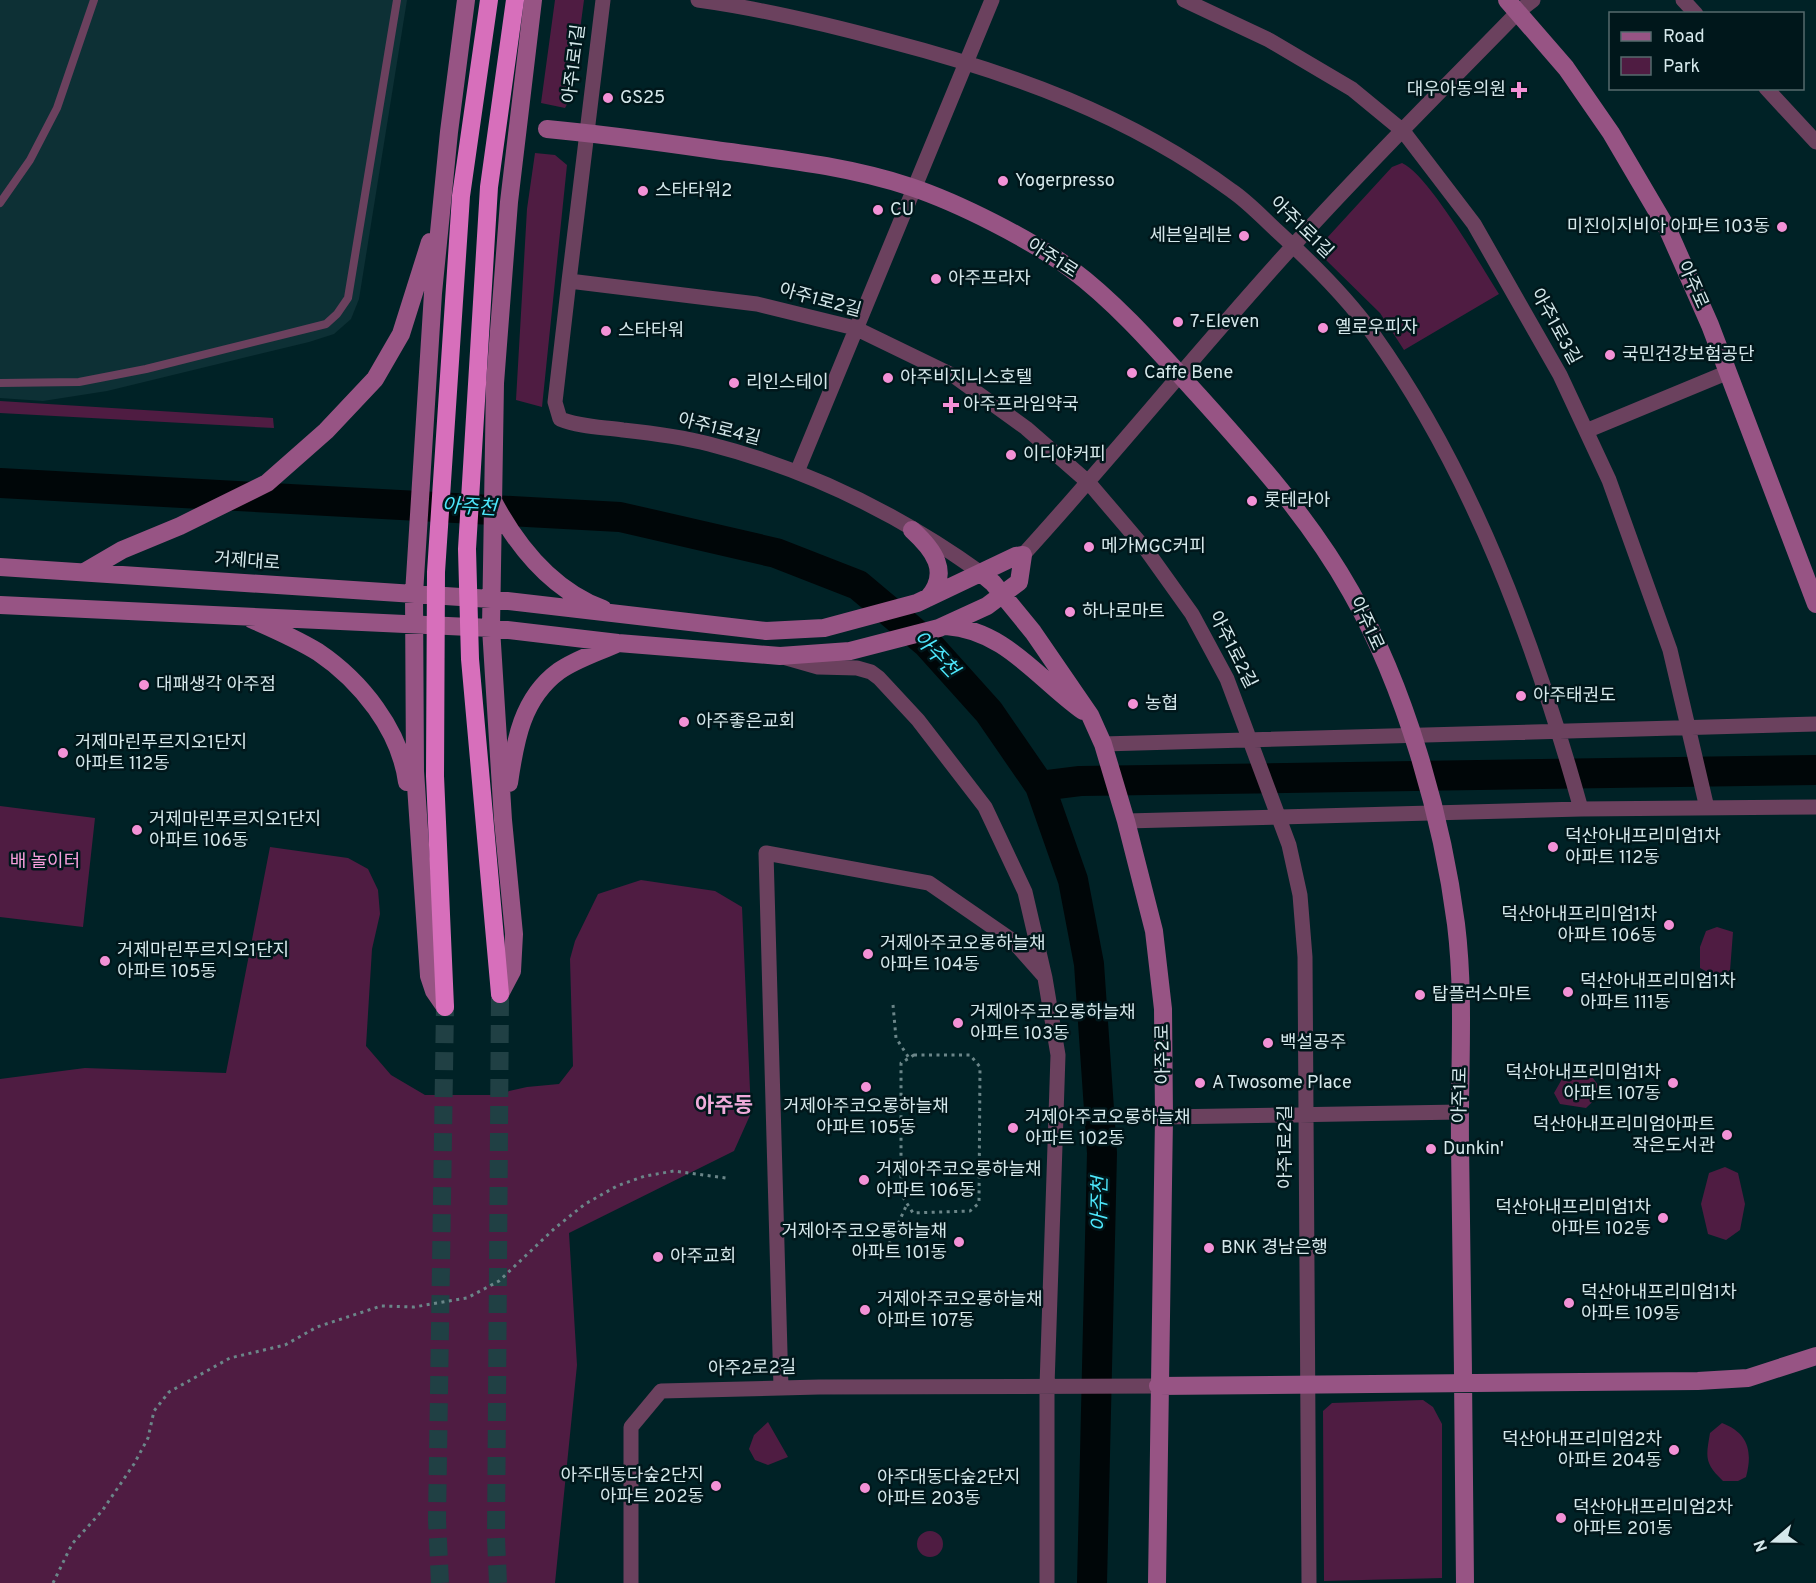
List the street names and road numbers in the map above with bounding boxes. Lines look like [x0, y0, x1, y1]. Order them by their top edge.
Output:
street label: 아주1로1길 [559, 23, 591, 105]
street label: 아주1로1길 [1264, 192, 1338, 264]
street label: 아주1로 [1022, 234, 1082, 284]
street label: 아주로 [1671, 258, 1713, 312]
street label: 아주1로2길 [776, 279, 864, 323]
street label: 아주1로3길 [1525, 285, 1585, 369]
street label: 아주1로4길 [675, 409, 763, 451]
street label: 거제대로 [213, 548, 281, 576]
street label: 아주1로 [1344, 594, 1388, 654]
street label: 아주1로2길 [1203, 607, 1261, 693]
street label: 아주2로 [1152, 1023, 1176, 1085]
street label: 아주1로 [1449, 1067, 1473, 1123]
street label: 아주1로2길 [1275, 1105, 1298, 1189]
street label: 아주2로2길 [708, 1357, 796, 1381]

